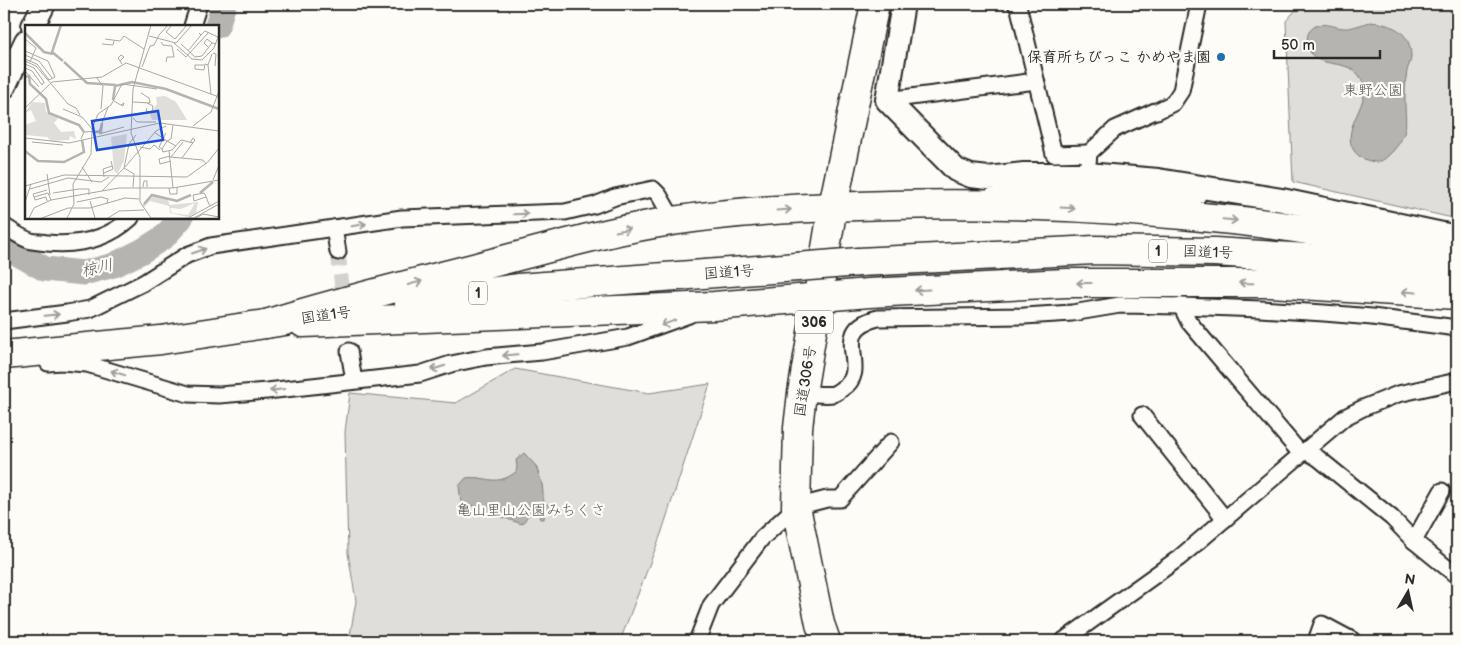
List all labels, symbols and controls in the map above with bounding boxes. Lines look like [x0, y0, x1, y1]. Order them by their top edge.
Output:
inset map [25, 25, 219, 219]
scale bar [1274, 28, 1380, 60]
text: 50 m [1281, 36, 1315, 55]
place label: 保育所ちびっこ かめやま園 [1027, 48, 1211, 67]
marker: 保育所ちびっこ かめやま園 [1215, 51, 1227, 63]
park label: 東野公園 [1343, 81, 1403, 100]
one-way arrow [1060, 204, 1076, 213]
one-way arrow [775, 205, 791, 214]
one-way arrow [512, 209, 529, 219]
one-way arrow [1222, 215, 1238, 225]
one-way arrow [351, 219, 367, 229]
one-way arrow [614, 225, 630, 234]
road number: 1 [1149, 240, 1167, 262]
street label: 国道1号 [1182, 242, 1234, 263]
one-way arrow [191, 245, 207, 255]
water label: 椋川 [80, 256, 115, 281]
street label: 国道1号 [703, 261, 755, 284]
one-way arrow [406, 278, 422, 287]
one-way arrow [1076, 278, 1092, 288]
one-way arrow [1239, 278, 1255, 287]
road number: 1 [469, 282, 487, 304]
one-way arrow [914, 286, 930, 295]
one-way arrow [1401, 287, 1417, 296]
street label: 国道1号 [300, 303, 353, 328]
one-way arrow [44, 310, 60, 320]
road number: 306 [795, 311, 833, 334]
one-way arrow [661, 319, 677, 328]
street label: 国道306号 [790, 344, 821, 418]
one-way arrow [502, 350, 518, 360]
one-way arrow [431, 364, 446, 373]
one-way arrow [111, 367, 127, 377]
one-way arrow [270, 385, 286, 395]
park label: 亀山里山公園みちくさ [456, 501, 606, 520]
north arrow [1384, 568, 1434, 618]
text: N [1403, 570, 1416, 589]

